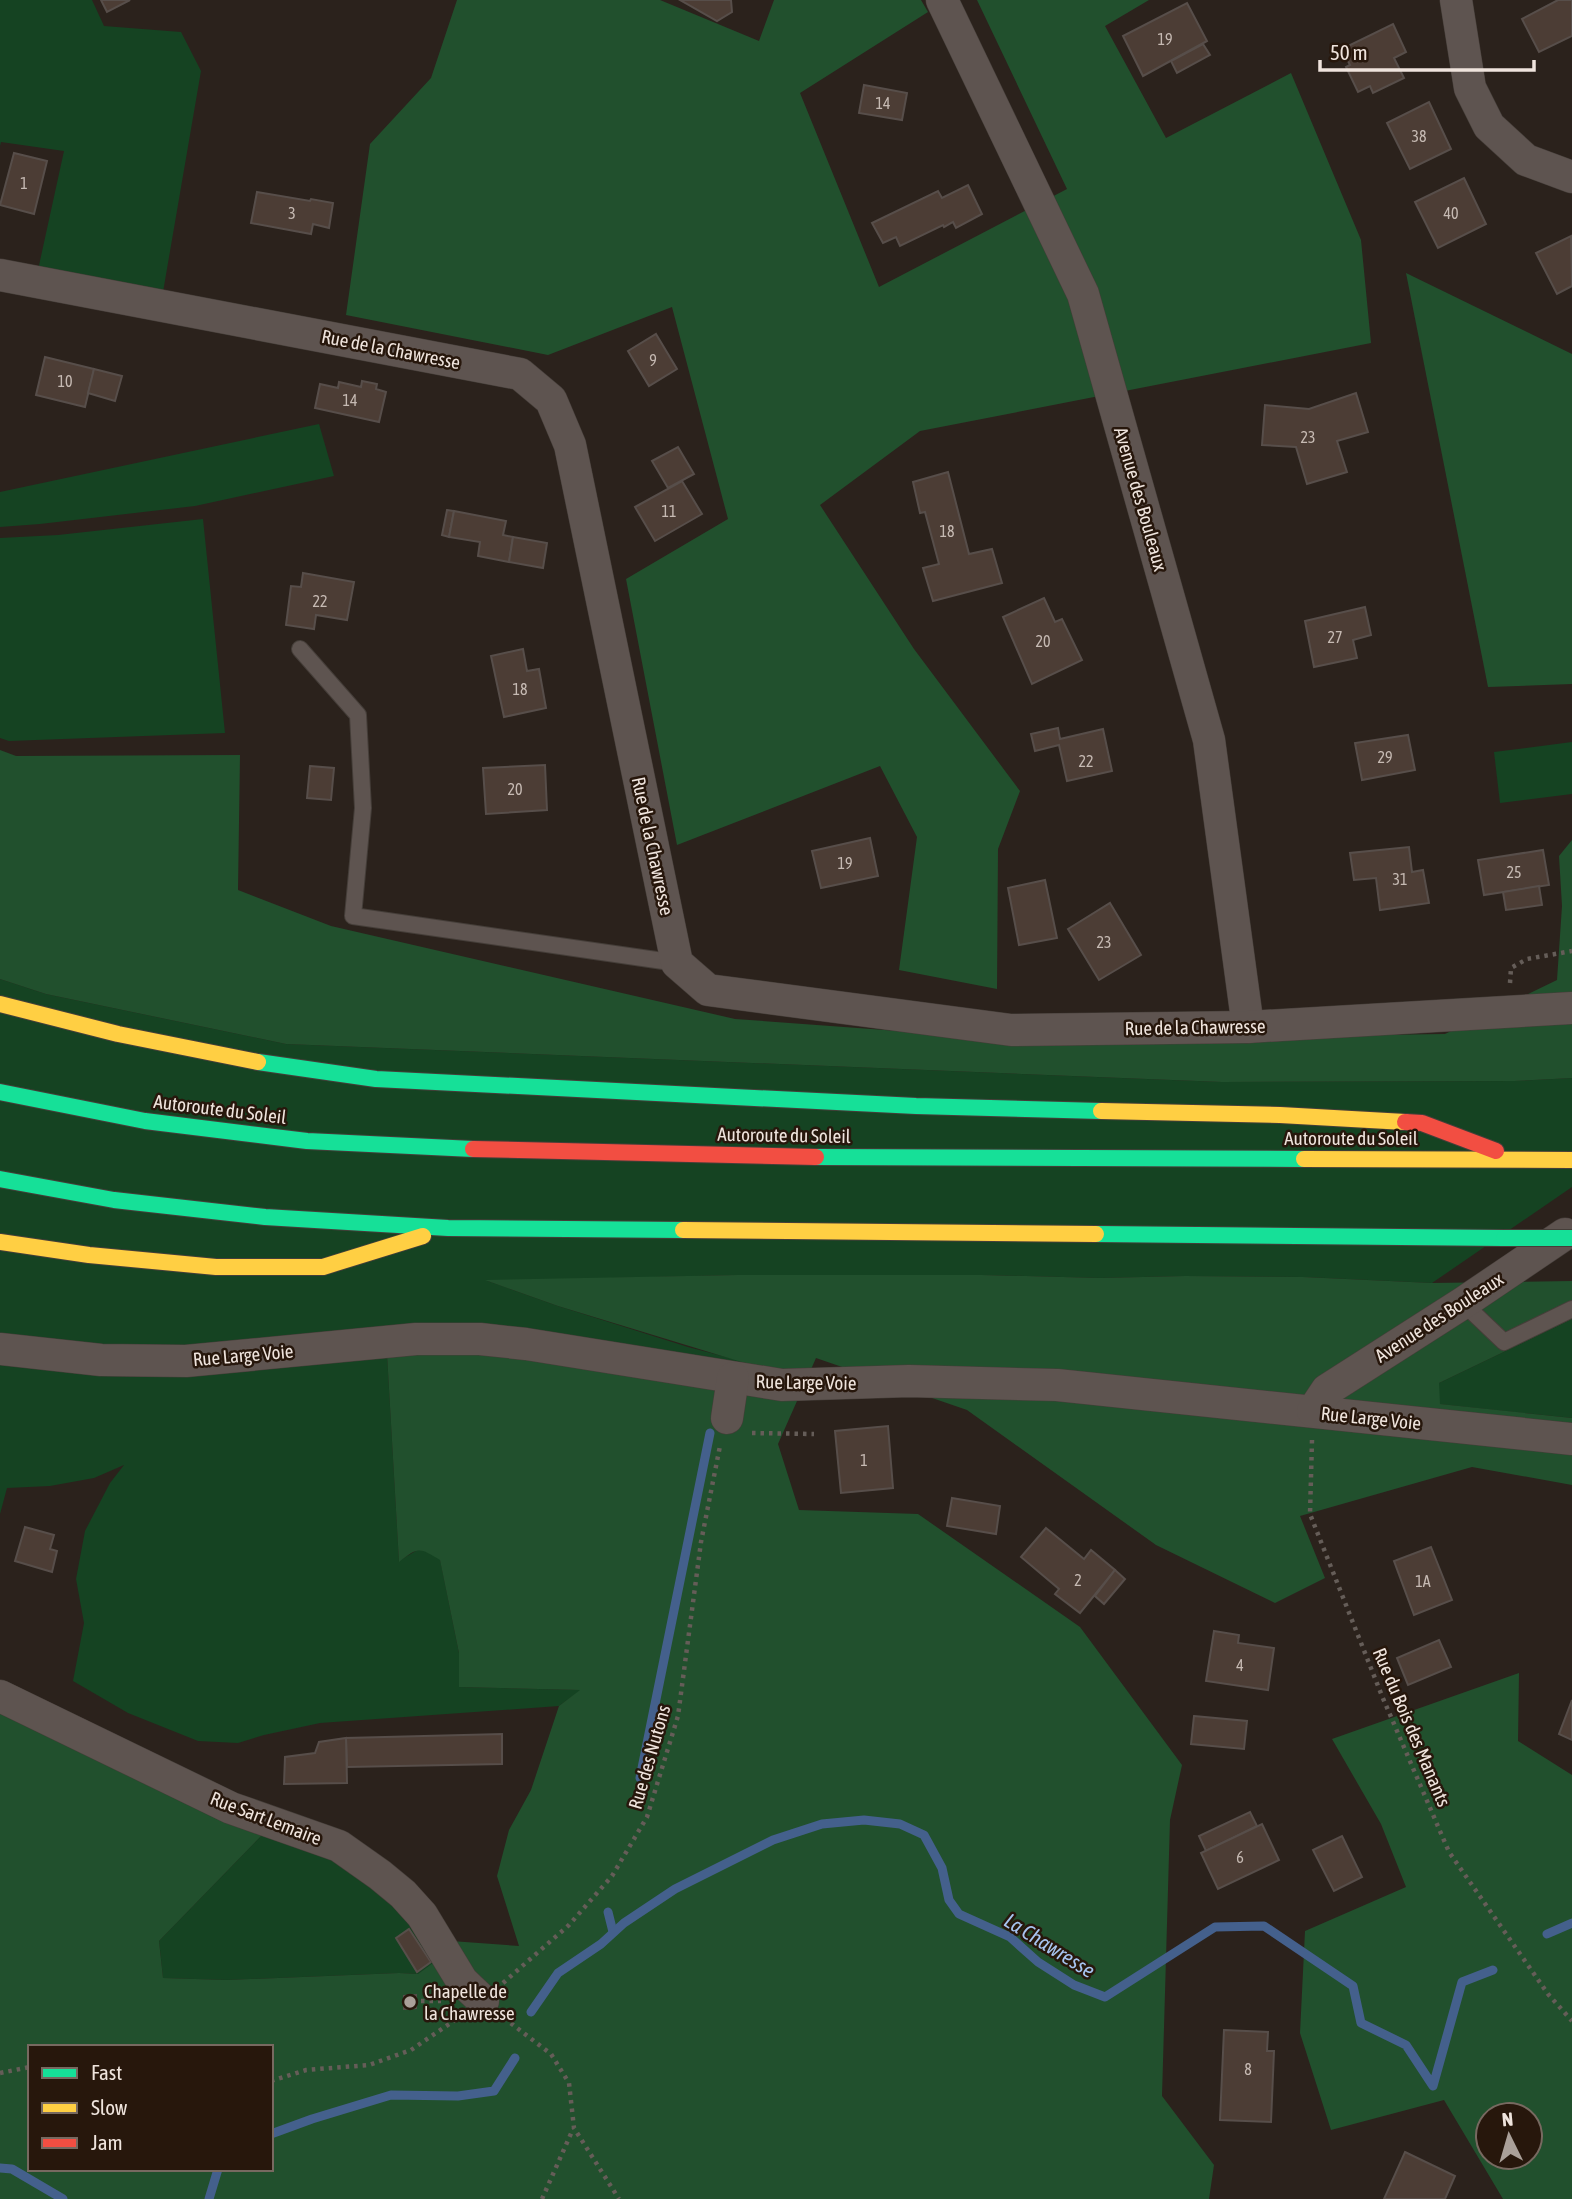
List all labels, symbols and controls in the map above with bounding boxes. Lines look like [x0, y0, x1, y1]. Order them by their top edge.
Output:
scale bar [1320, 28, 1534, 72]
house number: 19 [1157, 30, 1173, 48]
text: 50 m [1330, 40, 1368, 64]
house number: 14 [875, 94, 891, 112]
house number: 38 [1411, 127, 1427, 145]
house number: 1 [20, 174, 28, 192]
house number: 3 [288, 204, 296, 222]
house number: 40 [1443, 204, 1459, 222]
street label: Rue de la Chawresse [320, 325, 462, 373]
house number: 9 [649, 351, 657, 369]
house number: 10 [57, 372, 73, 390]
house number: 14 [342, 391, 358, 409]
street label: Avenue des Bouleaux [1110, 425, 1172, 574]
house number: 23 [1300, 428, 1316, 446]
house number: 11 [661, 502, 677, 520]
house number: 18 [939, 522, 955, 540]
house number: 22 [312, 592, 328, 610]
house number: 27 [1327, 628, 1343, 646]
house number: 20 [1035, 632, 1051, 650]
house number: 18 [512, 680, 528, 698]
house number: 29 [1377, 748, 1393, 766]
house number: 22 [1078, 752, 1094, 770]
street label: Rue de la Chawresse [628, 775, 678, 917]
house number: 20 [507, 780, 523, 798]
house number: 19 [837, 854, 853, 872]
house number: 25 [1506, 863, 1522, 881]
house number: 31 [1392, 870, 1408, 888]
house number: 23 [1096, 933, 1112, 951]
street label: Rue de la Chawresse [1124, 1015, 1266, 1039]
street label: Autoroute du Soleil [152, 1090, 288, 1128]
street label: Autoroute du Soleil [717, 1123, 851, 1147]
street label: Autoroute du Soleil [1284, 1127, 1418, 1149]
street label: Avenue des Bouleaux [1371, 1267, 1507, 1367]
street label: Rue Large Voie [192, 1340, 294, 1370]
street label: Rue Large Voie [755, 1370, 857, 1394]
street label: Rue Large Voie [1320, 1402, 1422, 1434]
house number: 1 [860, 1451, 868, 1469]
house number: 2 [1074, 1571, 1082, 1589]
house number: 1A [1415, 1572, 1431, 1590]
street label: Rue du Bois des Manants [1369, 1644, 1456, 1810]
house number: 4 [1236, 1656, 1244, 1674]
street label: Rue des Nutons [624, 1702, 674, 1812]
street label: Rue Sart Lemaire [207, 1787, 325, 1849]
house number: 6 [1236, 1848, 1244, 1866]
water label: La Chawresse [1000, 1908, 1100, 1982]
place label: Chapelle de la Chawresse [424, 1980, 515, 2024]
marker: Chapelle de la Chawresse [402, 1994, 418, 2010]
legend [28, 2045, 273, 2171]
text: Fast [91, 2060, 122, 2084]
house number: 8 [1244, 2060, 1252, 2078]
text: Slow [91, 2095, 128, 2119]
north arrow [1474, 2101, 1544, 2171]
text: N [1501, 2108, 1514, 2131]
text: Jam [91, 2130, 123, 2154]

